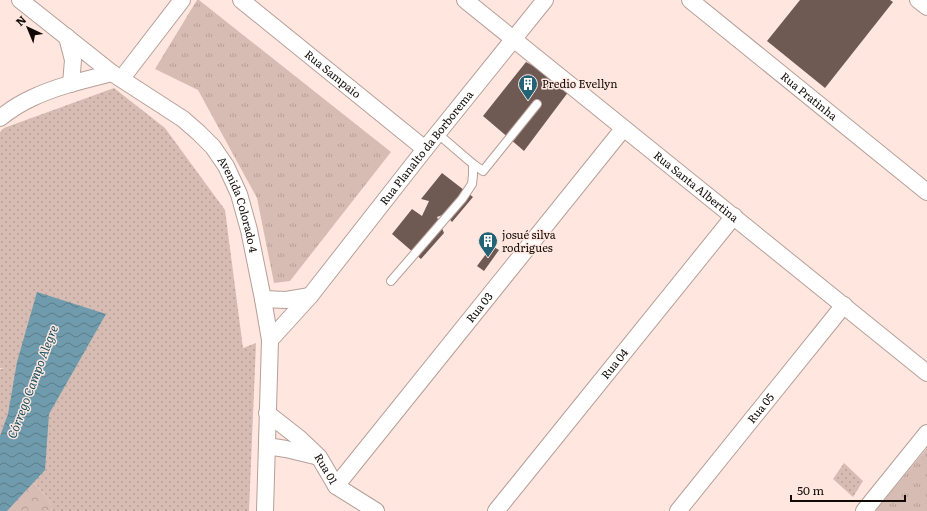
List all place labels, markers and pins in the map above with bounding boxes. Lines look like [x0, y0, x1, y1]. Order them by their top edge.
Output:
building icon: Predio Evellyn [517, 73, 539, 101]
place label: Predio Evellyn [542, 75, 618, 91]
place label: josué silva rodrigues [502, 226, 556, 255]
building icon: josué silva rodrigues [477, 230, 499, 258]

